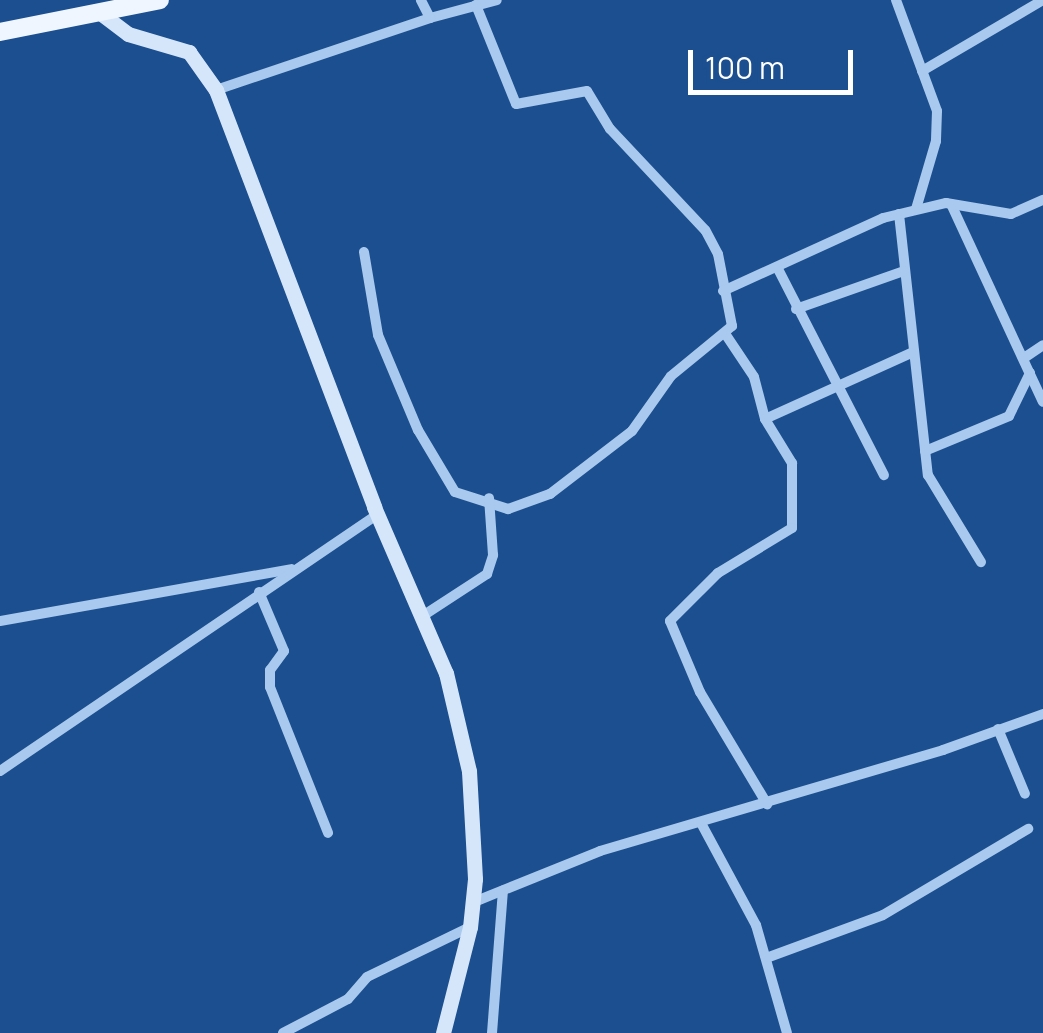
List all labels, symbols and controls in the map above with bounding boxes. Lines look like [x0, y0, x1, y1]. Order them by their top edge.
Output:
scale bar [693, 30, 858, 92]
text: 100 m [705, 47, 785, 88]

